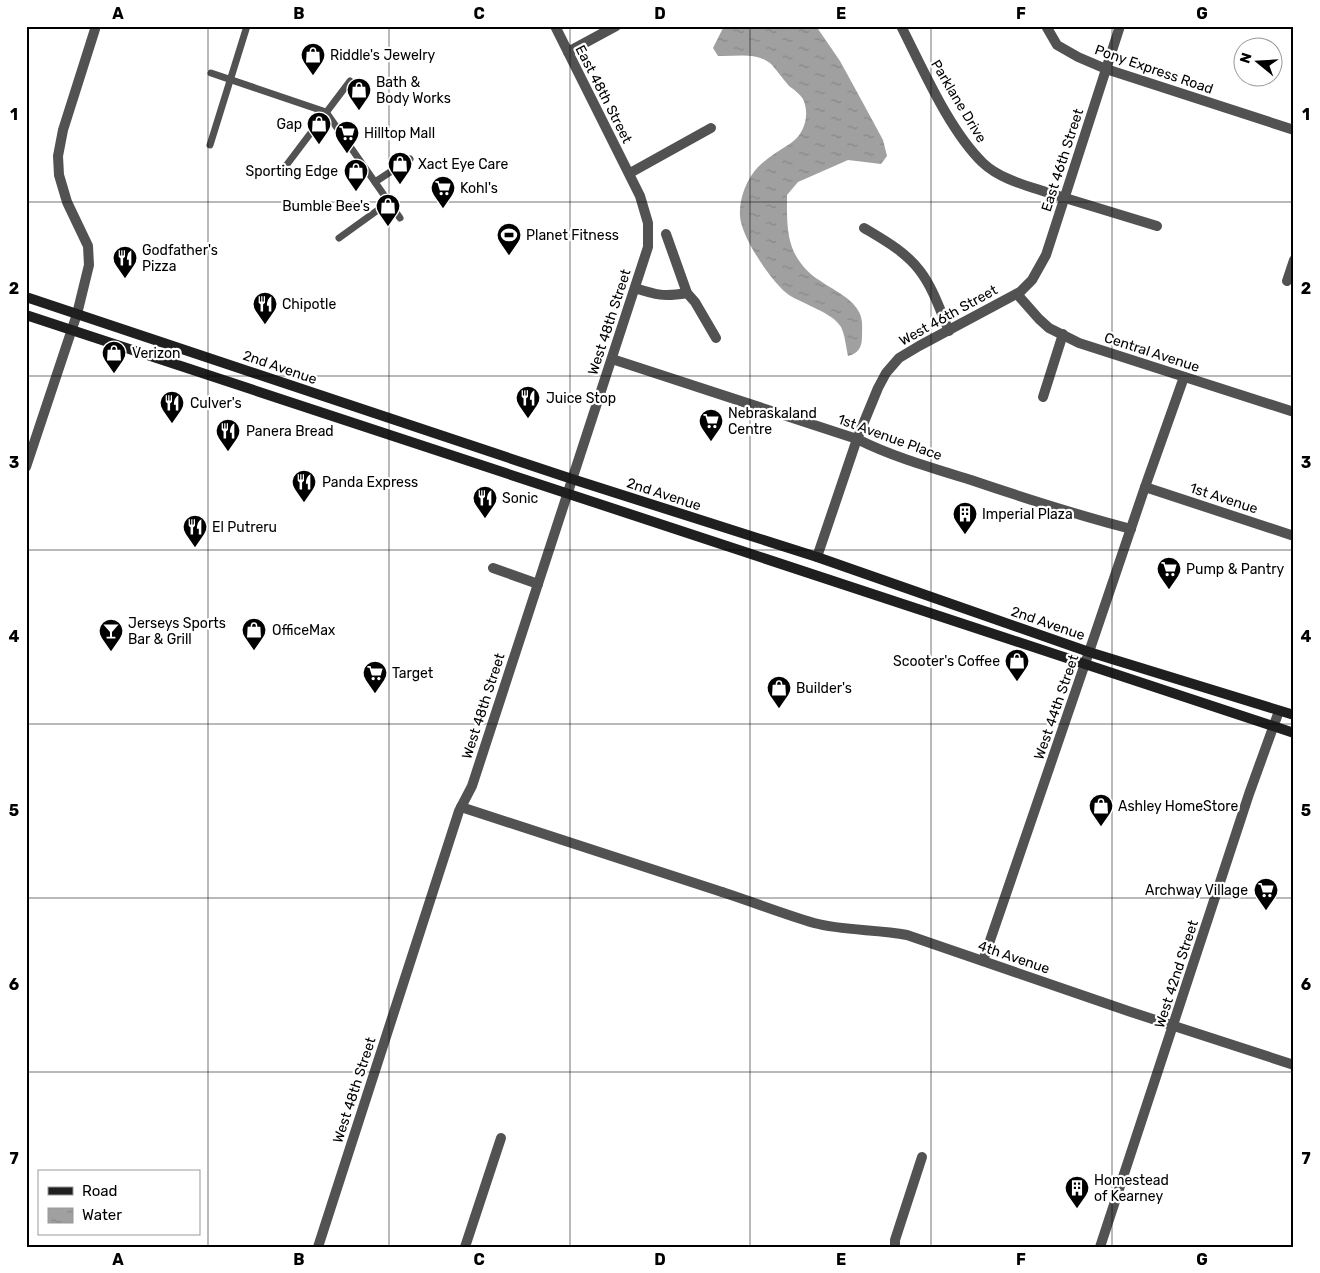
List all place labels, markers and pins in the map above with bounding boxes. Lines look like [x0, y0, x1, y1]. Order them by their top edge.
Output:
shop icon: Riddle's Jewelry [300, 42, 326, 76]
place label: Riddle's Jewelry [330, 47, 436, 64]
place label: Bath & Body Works [376, 74, 451, 107]
shop icon: Bath & Body Works [346, 77, 372, 111]
shop icon: Gap [306, 111, 332, 145]
place label: Gap [276, 116, 302, 133]
supermarket icon: Hilltop Mall [334, 120, 360, 154]
place label: Hilltop Mall [364, 125, 435, 142]
shop icon: Xact Eye Care [387, 151, 413, 185]
place label: Xact Eye Care [418, 156, 508, 173]
shop icon: Sporting Edge [343, 158, 369, 192]
place label: Sporting Edge [246, 163, 338, 180]
supermarket icon: Kohl's [430, 175, 456, 209]
place label: Kohl's [460, 180, 498, 197]
shop icon: Bumble Bee's [375, 193, 401, 227]
place label: Bumble Bee's [282, 198, 370, 215]
sports icon: Planet Fitness [496, 222, 522, 256]
place label: Planet Fitness [526, 227, 619, 244]
place label: Godfather's Pizza [142, 242, 218, 275]
restaurant icon: Godfather's Pizza [112, 245, 138, 279]
restaurant icon: Chipotle [252, 291, 278, 325]
place label: Chipotle [282, 296, 336, 313]
shop icon: Verizon [101, 340, 127, 374]
place label: Verizon [132, 345, 181, 362]
restaurant icon: Juice Stop [515, 385, 541, 419]
restaurant icon: Culver's [159, 390, 185, 424]
place label: Juice Stop [546, 390, 616, 407]
place label: Culver's [190, 395, 242, 412]
place label: Nebraskaland Centre [728, 405, 817, 438]
supermarket icon: Nebraskaland Centre [698, 408, 724, 442]
restaurant icon: Panera Bread [215, 418, 241, 452]
place label: Panera Bread [246, 423, 334, 440]
restaurant icon: Panda Express [291, 469, 317, 503]
place label: Panda Express [322, 474, 418, 491]
restaurant icon: Sonic [472, 485, 498, 519]
place label: Sonic [502, 490, 539, 507]
building icon: Imperial Plaza [952, 501, 978, 535]
place label: Imperial Plaza [982, 506, 1073, 523]
restaurant icon: El Putreru [182, 514, 208, 548]
place label: El Putreru [212, 519, 277, 536]
supermarket icon: Pump & Pantry [1156, 556, 1182, 590]
place label: Pump & Pantry [1186, 561, 1285, 578]
place label: Jerseys Sports Bar & Grill [128, 615, 226, 648]
shop icon: OfficeMax [241, 617, 267, 651]
bar icon: Jerseys Sports Bar & Grill [98, 618, 124, 652]
place label: OfficeMax [272, 622, 336, 639]
shop icon: Scooter's Coffee [1004, 648, 1030, 682]
place label: Scooter's Coffee [893, 653, 1000, 670]
supermarket icon: Target [362, 660, 388, 694]
place label: Target [392, 665, 434, 682]
shop icon: Builder's [766, 675, 792, 709]
place label: Builder's [796, 680, 852, 697]
shop icon: Ashley HomeStore [1088, 793, 1114, 827]
place label: Ashley HomeStore [1118, 798, 1239, 815]
supermarket icon: Archway Village [1253, 877, 1279, 911]
place label: Archway Village [1145, 882, 1248, 899]
place label: Homestead of Kearney [1094, 1172, 1169, 1205]
building icon: Homestead of Kearney [1064, 1175, 1090, 1209]

